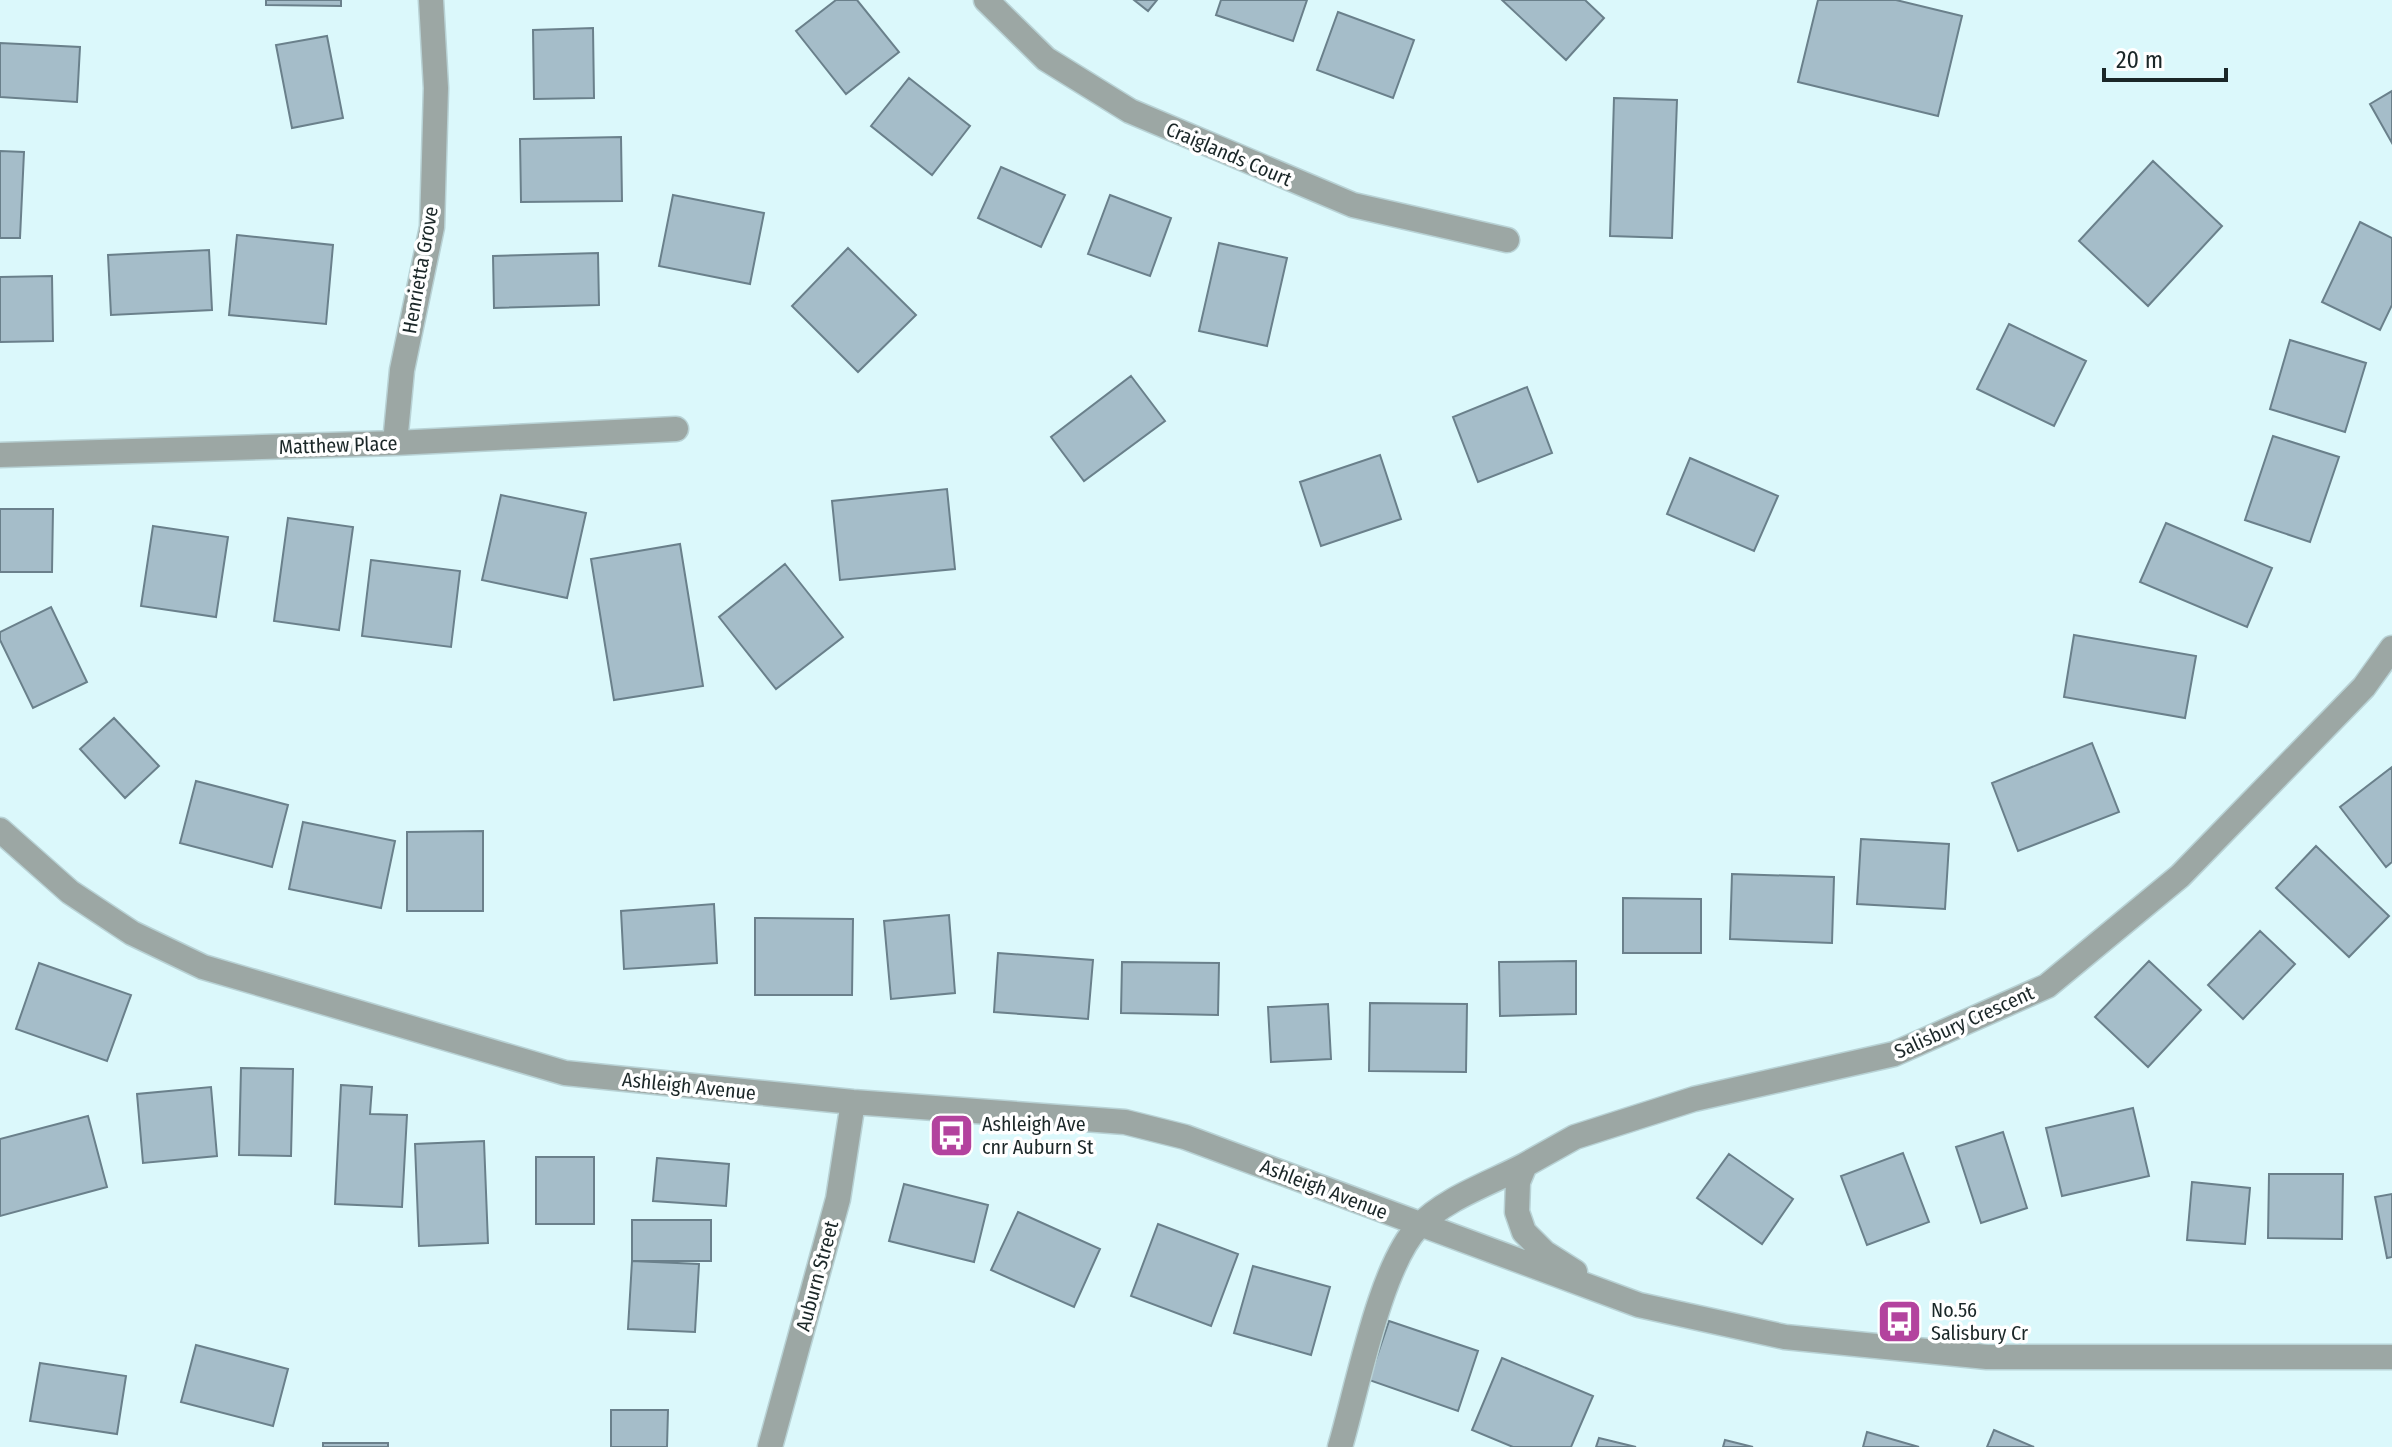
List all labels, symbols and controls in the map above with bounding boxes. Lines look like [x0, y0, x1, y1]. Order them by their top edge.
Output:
scale bar [2104, 32, 2226, 82]
text: 20 m [2116, 46, 2163, 74]
street label: Craiglands Court [1163, 117, 1296, 191]
street label: Henrietta Grove [397, 204, 443, 336]
street label: Matthew Place [278, 431, 398, 459]
street label: Salisbury Crescent [1891, 980, 2038, 1063]
street label: Ashleigh Avenue [621, 1067, 757, 1105]
bus stop icon: Ashleigh Ave cnr Auburn St [927, 1112, 975, 1160]
place label: Ashleigh Ave cnr Auburn St [982, 1112, 1094, 1159]
street label: Ashleigh Avenue [1257, 1154, 1391, 1224]
street label: Auburn Street [791, 1218, 843, 1334]
bus stop icon: No.56 Salisbury Cr [1876, 1297, 1924, 1345]
place label: No.56 Salisbury Cr [1931, 1298, 2028, 1345]

